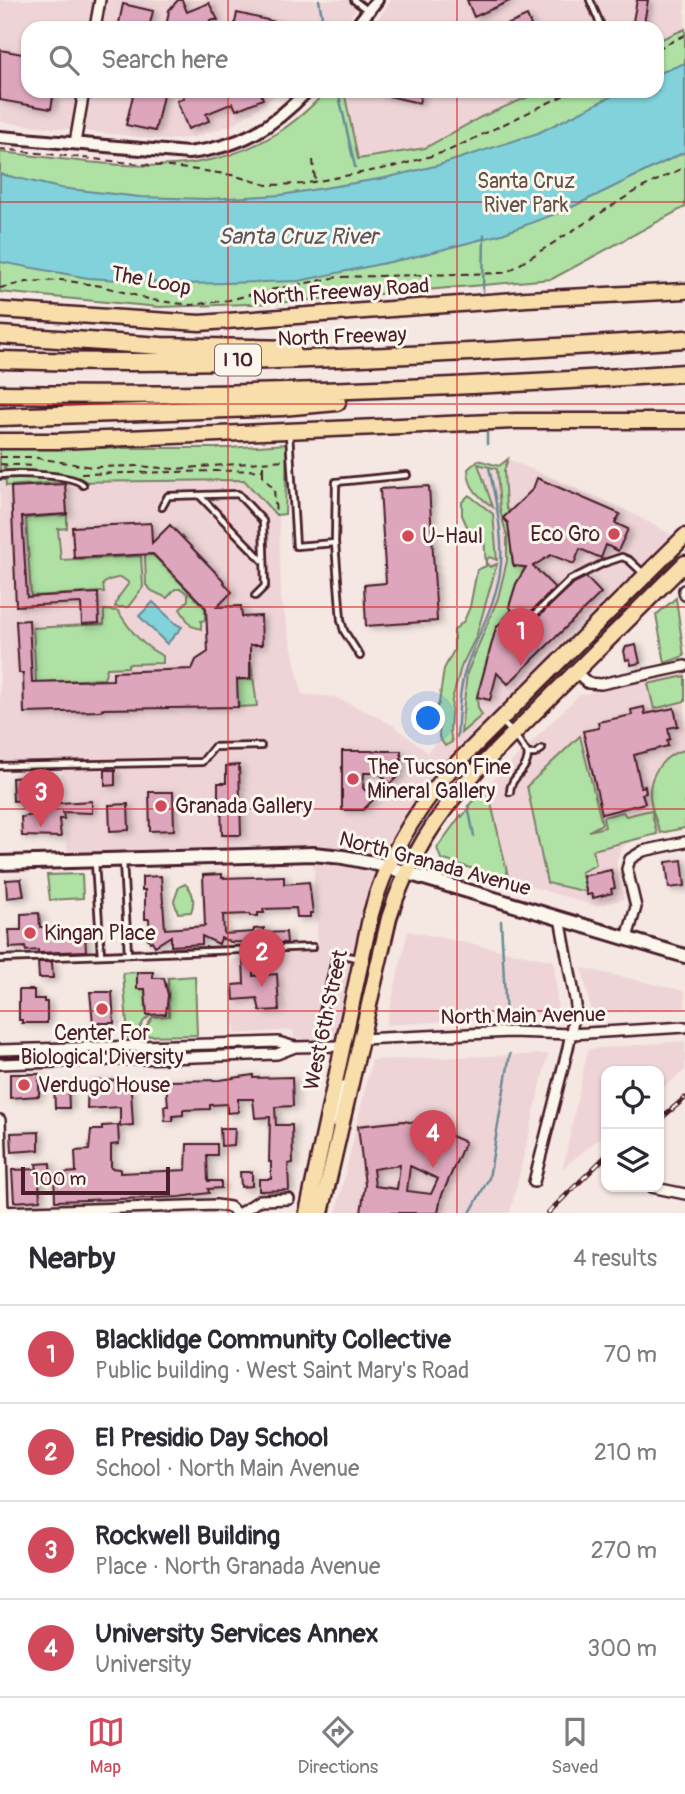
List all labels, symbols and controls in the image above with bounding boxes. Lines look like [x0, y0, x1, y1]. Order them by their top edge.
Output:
search box [21, 21, 664, 98]
icon: search [45, 41, 83, 79]
text: Search here [101, 44, 228, 76]
park label: Santa Cruz River Park [477, 168, 575, 219]
water label: Santa Cruz River [218, 222, 381, 251]
street label: The Loop [109, 260, 193, 302]
street label: North Freeway Road [252, 272, 430, 312]
street label: North Freeway [277, 321, 407, 353]
road number: I 10 [215, 344, 261, 376]
place label: Eco Gro [530, 521, 600, 548]
place label: U-Haul [422, 523, 483, 550]
marker: Eco Gro [606, 526, 622, 542]
marker: U-Haul [400, 528, 416, 544]
pin: 1 [498, 608, 544, 666]
your location [411, 701, 445, 735]
place label: The Tucson Fine Mineral Gallery [367, 754, 512, 805]
pin: 3 [18, 769, 64, 827]
marker: The Tucson Fine Mineral Gallery [345, 771, 361, 787]
place label: Granada Gallery [175, 793, 312, 820]
marker: Granada Gallery [153, 798, 169, 814]
street label: North Granada Avenue [336, 825, 534, 903]
place label: Kingan Place [44, 920, 156, 947]
marker: Kingan Place [22, 925, 38, 941]
pin: 2 [239, 929, 285, 987]
street label: West 6th Street [298, 947, 354, 1093]
marker: Center For Biological Diversity [94, 1001, 110, 1017]
street label: North Main Avenue [440, 1001, 606, 1031]
place label: Center For Biological Diversity [21, 1020, 183, 1071]
map controls [601, 1066, 664, 1192]
button: locate [601, 1066, 664, 1129]
place label: Verdugo House [38, 1072, 171, 1099]
marker: Verdugo House [16, 1077, 32, 1093]
pin: 4 [410, 1110, 456, 1168]
button: layers [601, 1129, 664, 1192]
scale bar [21, 1164, 170, 1196]
text: 100 m [32, 1167, 86, 1191]
text: Nearby [28, 1240, 115, 1277]
text: 4 results [573, 1244, 657, 1273]
text: Blacklidge Community Collective [95, 1324, 451, 1356]
text: 1 [47, 1340, 56, 1369]
text: 70 m [604, 1340, 657, 1369]
text: Public building · West Saint Mary's Road [95, 1356, 469, 1385]
text: El Presidio Day School [95, 1422, 329, 1454]
text: 2 [45, 1438, 57, 1467]
text: 210 m [594, 1438, 657, 1467]
text: School · North Main Avenue [95, 1454, 359, 1483]
text: Rockwell Building [95, 1520, 280, 1552]
text: 3 [45, 1536, 57, 1565]
text: 270 m [591, 1536, 657, 1565]
text: Place · North Granada Avenue [95, 1552, 380, 1581]
text: University Services Annex [95, 1618, 379, 1650]
text: 4 [44, 1634, 58, 1663]
text: 300 m [587, 1634, 657, 1663]
text: University [95, 1650, 191, 1679]
tab: Map [87, 1713, 125, 1779]
tab: Directions [298, 1713, 378, 1779]
tab: Saved [551, 1713, 598, 1779]

